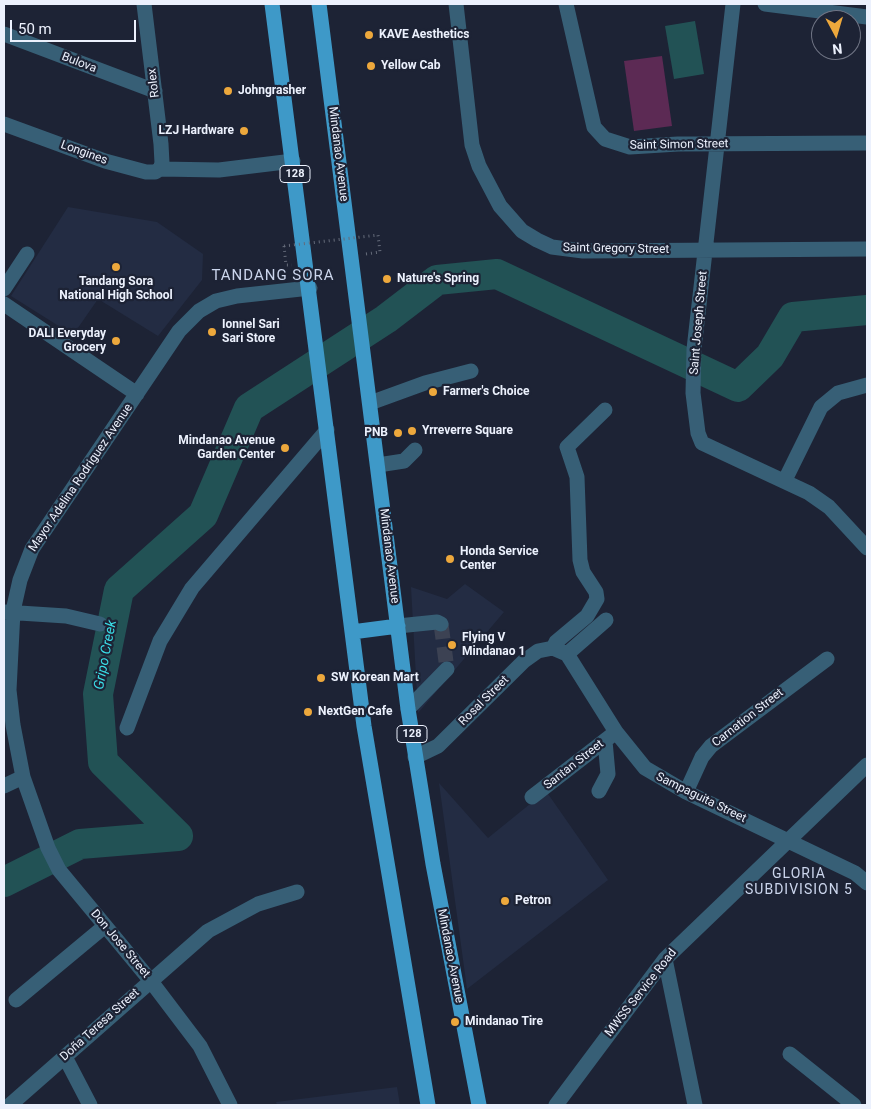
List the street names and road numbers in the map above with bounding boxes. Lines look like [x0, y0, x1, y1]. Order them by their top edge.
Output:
street label: Bulova [60, 50, 98, 76]
street label: Rolex [145, 67, 163, 99]
street label: Mindanao Avenue [325, 106, 351, 202]
street label: Saint Simon Street [629, 137, 729, 153]
street label: Longines [59, 138, 109, 168]
road number: 128 [280, 165, 310, 182]
street label: Saint Gregory Street [563, 241, 669, 257]
street label: Saint Joseph Street [687, 271, 711, 375]
street label: Mayor Adelina Rodriguez Avenue [26, 401, 136, 555]
street label: Mindanao Avenue [376, 508, 402, 604]
street label: Rosal Street [456, 673, 512, 729]
street label: Carnation Street [709, 686, 787, 750]
road number: 128 [397, 726, 427, 742]
street label: Santan Street [541, 737, 607, 793]
street label: Sampaguita Street [653, 770, 749, 826]
street label: Don Jose Street [87, 907, 153, 981]
street label: Mindanao Avenue [434, 908, 466, 1004]
street label: MWSS Service Road [602, 946, 680, 1040]
street label: Doña Teresa Street [57, 986, 143, 1064]

